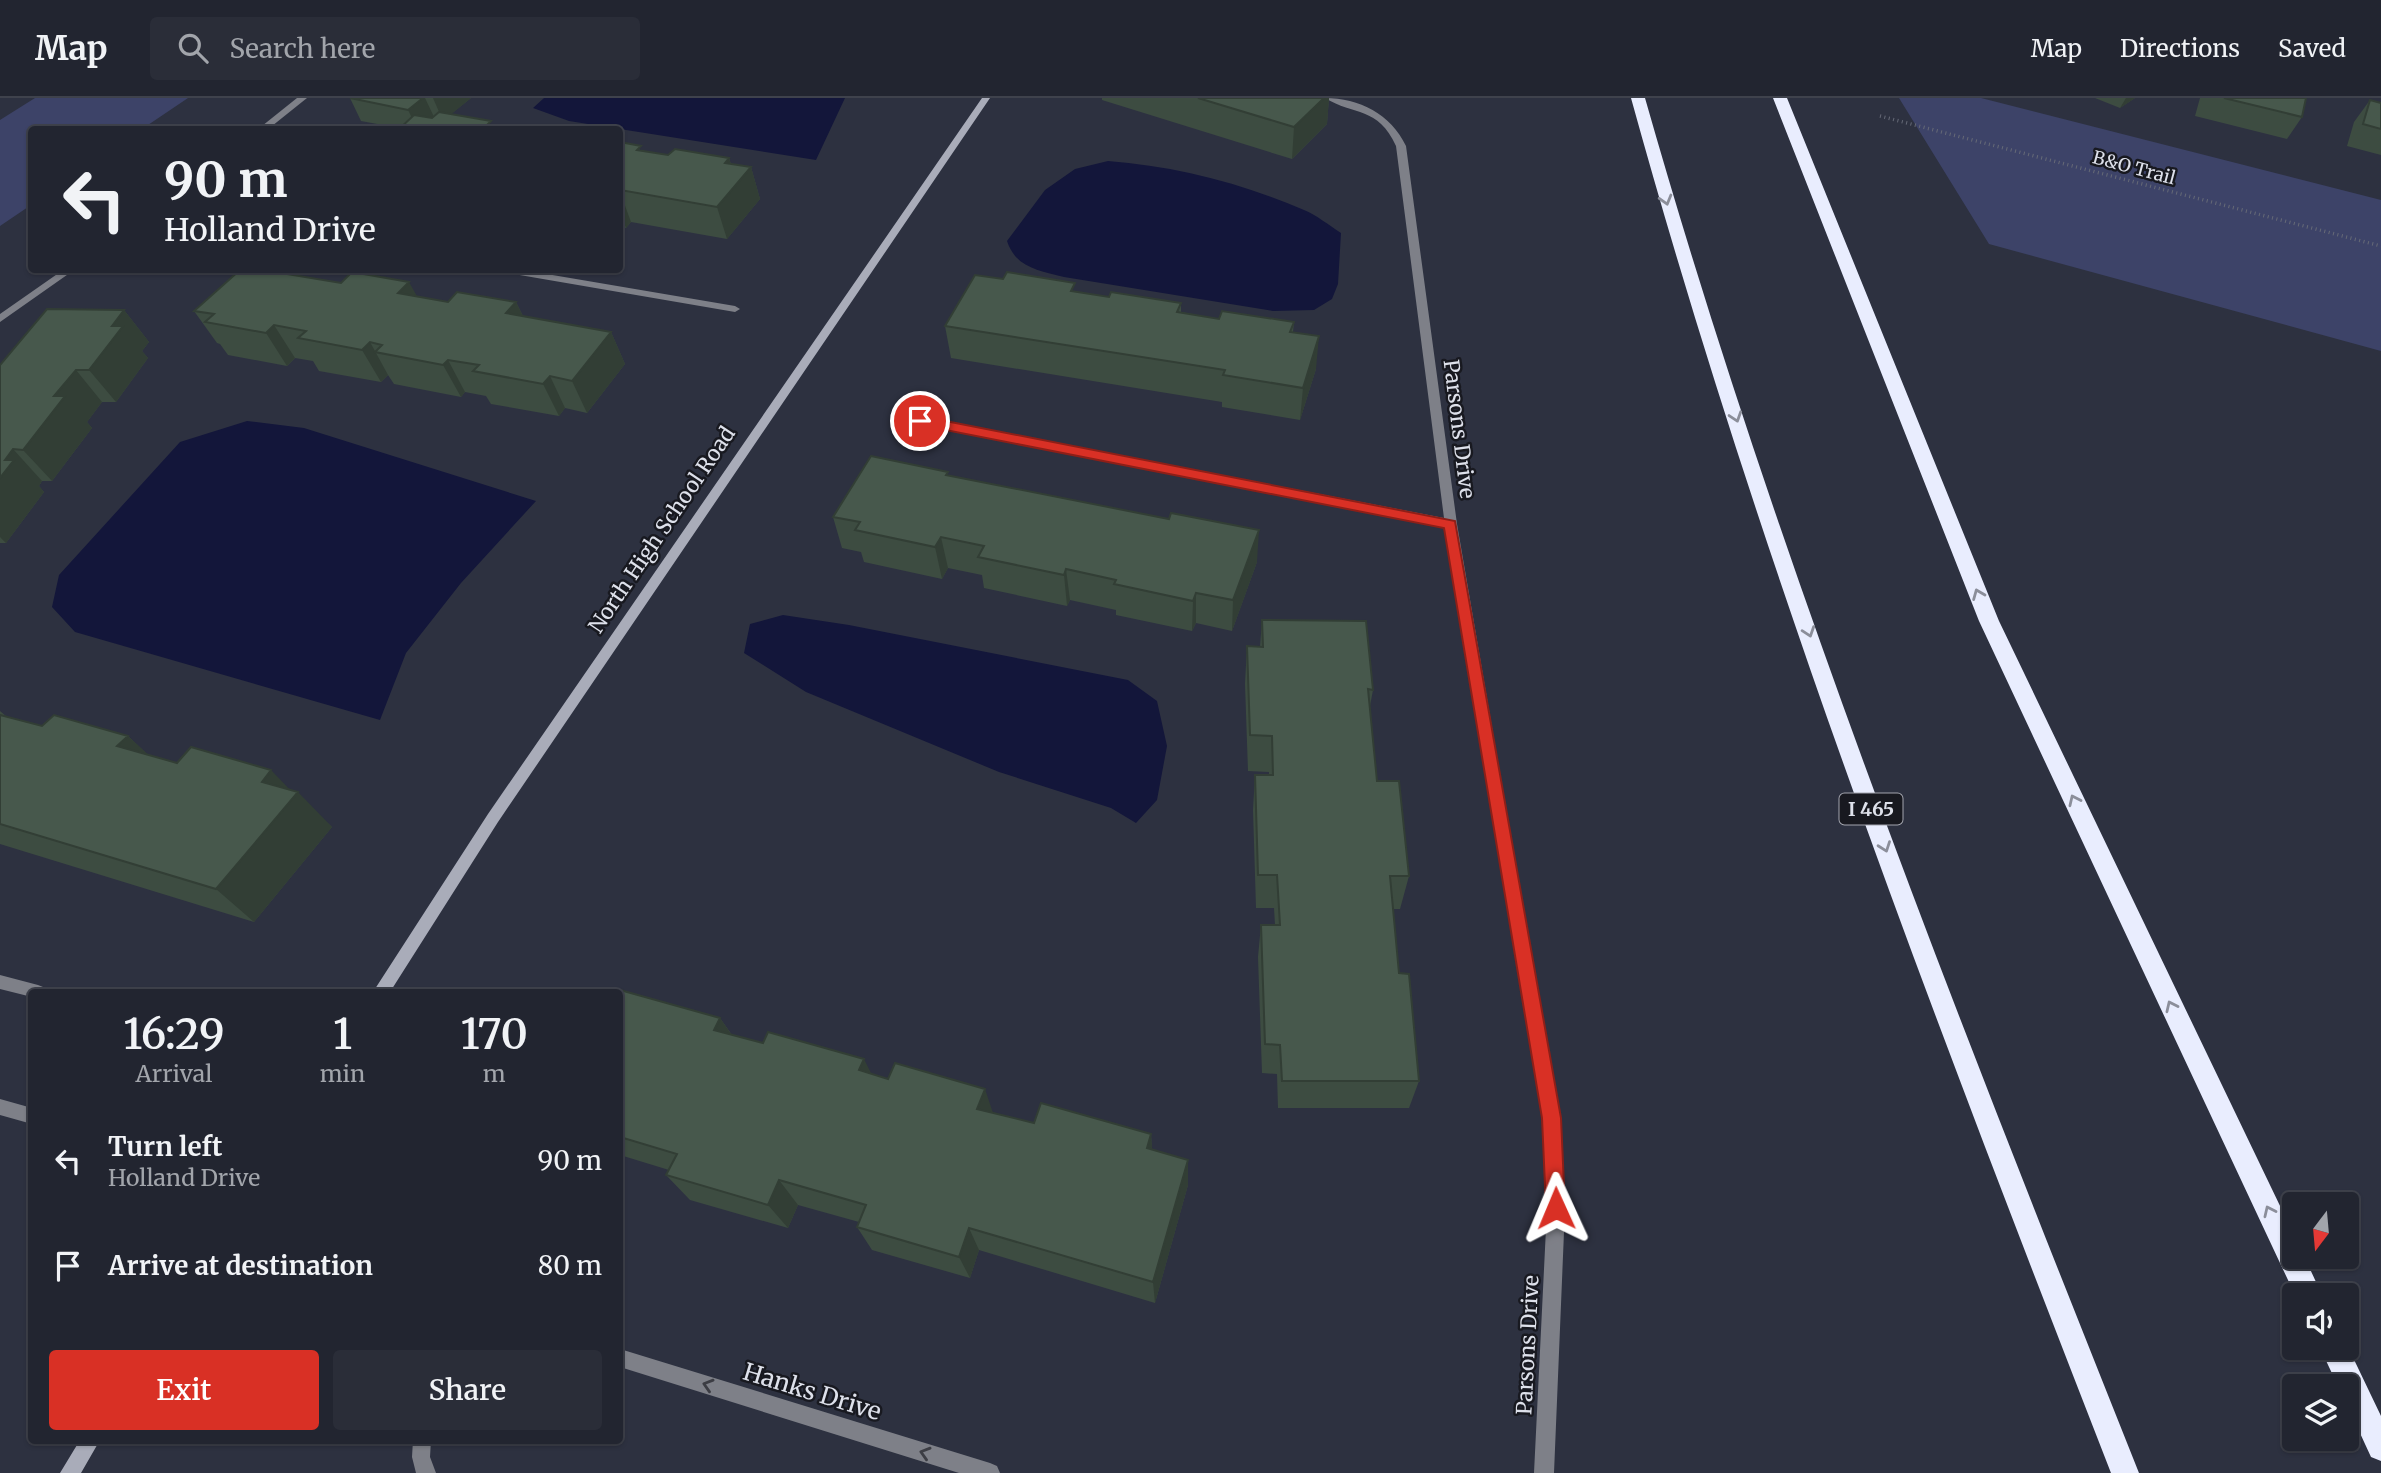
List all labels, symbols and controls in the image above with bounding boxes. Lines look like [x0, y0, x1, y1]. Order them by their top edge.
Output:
search box [150, 17, 640, 80]
text: Map [35, 28, 108, 69]
icon: search [174, 29, 212, 67]
text: Search here [230, 32, 375, 65]
text: Map [2031, 33, 2082, 64]
text: Directions [2120, 33, 2240, 64]
text: Saved [2278, 33, 2346, 64]
street label: B&O Trail [2090, 145, 2178, 190]
text: 90 m [164, 149, 288, 210]
icon: left [49, 154, 140, 245]
one-way arrow [1658, 194, 1672, 206]
text: Holland Drive [164, 210, 376, 250]
street label: Parsons Drive [1438, 358, 1481, 500]
pin [890, 391, 950, 451]
icon: arrive [901, 402, 939, 440]
one-way arrow [1728, 410, 1742, 422]
street label: North High School Road [582, 421, 741, 638]
one-way arrow [1972, 589, 1986, 601]
one-way arrow [1801, 626, 1815, 638]
road number: I 465 [1840, 794, 1902, 824]
one-way arrow [2068, 795, 2082, 807]
one-way arrow [1876, 840, 1890, 852]
one-way arrow [2166, 1001, 2180, 1013]
text: 16:29 [123, 1008, 225, 1060]
text: 1 [333, 1008, 352, 1060]
text: 170 [460, 1008, 528, 1060]
text: Arrival [135, 1059, 212, 1088]
text: min [320, 1059, 365, 1088]
text: m [483, 1059, 506, 1088]
text: Turn left [108, 1130, 222, 1163]
icon: left [49, 1142, 87, 1180]
text: 90 m [538, 1144, 602, 1177]
text: Holland Drive [108, 1163, 260, 1192]
position arrow [1519, 1171, 1593, 1245]
north arrow [2282, 1192, 2359, 1269]
map controls [2282, 1192, 2359, 1451]
one-way arrow [2263, 1206, 2277, 1218]
icon: arrive [49, 1247, 87, 1285]
text: Arrive at destination [108, 1249, 373, 1282]
text: 80 m [538, 1249, 602, 1282]
street label: Parsons Drive [1510, 1274, 1545, 1416]
button: sound [2282, 1283, 2359, 1360]
button: Exit [49, 1350, 319, 1430]
button: Share [333, 1350, 602, 1430]
street label: Hanks Drive [739, 1356, 885, 1427]
button: layers [2282, 1374, 2359, 1451]
one-way arrow [702, 1379, 715, 1393]
one-way arrow [919, 1446, 931, 1461]

